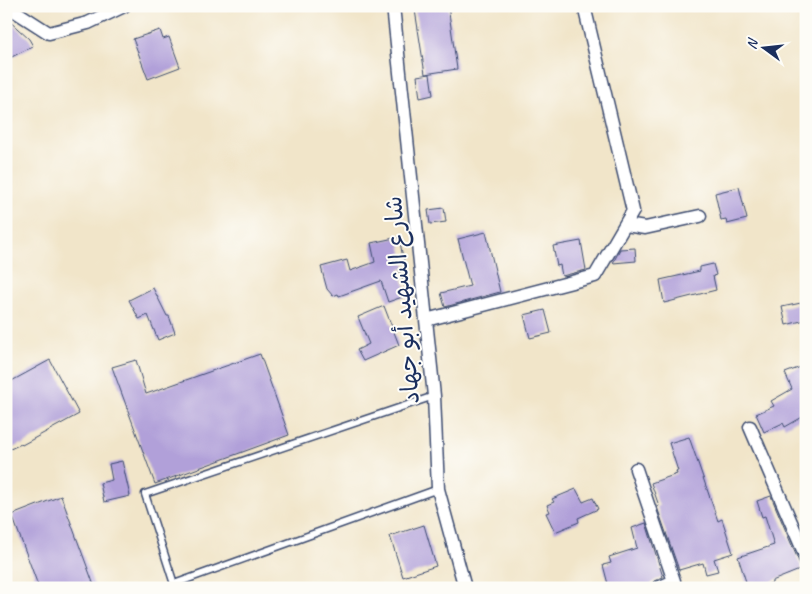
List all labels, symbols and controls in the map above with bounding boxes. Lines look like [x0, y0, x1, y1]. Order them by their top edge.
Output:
north arrow [740, 22, 790, 72]
text: N [743, 36, 762, 51]
street label: شارع الشهيد أبو جهاد [378, 195, 428, 405]

